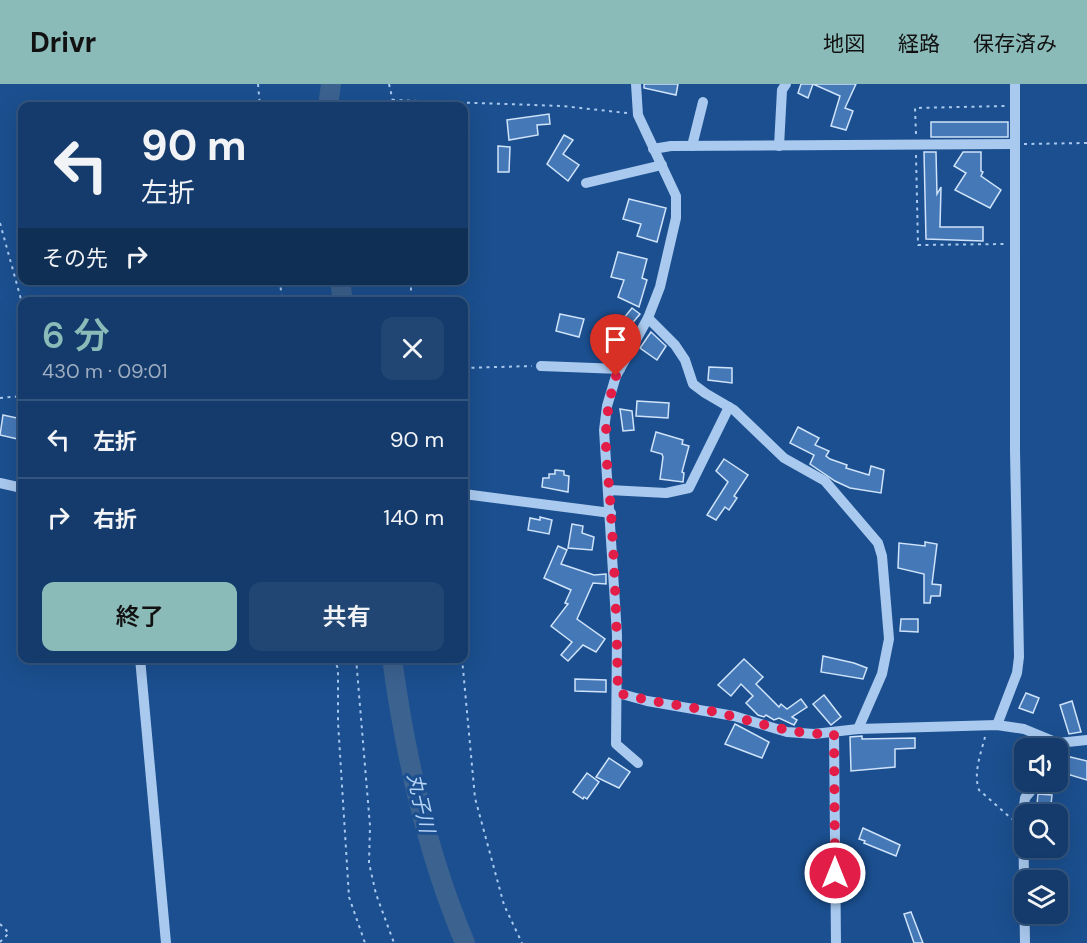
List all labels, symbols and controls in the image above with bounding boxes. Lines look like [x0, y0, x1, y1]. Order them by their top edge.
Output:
text: Drivr [30, 24, 96, 61]
text: 地図 [823, 30, 865, 58]
text: 経路 [898, 30, 940, 58]
text: 保存済み [973, 30, 1057, 58]
text: 90 m [141, 118, 247, 173]
icon: left [42, 126, 120, 204]
text: 左折 [141, 175, 195, 210]
icon: right [120, 240, 153, 273]
text: その先 [42, 244, 108, 273]
text: 6 分 [42, 312, 110, 359]
pin [590, 314, 641, 376]
button: close [381, 317, 444, 380]
icon: arrive [599, 323, 632, 356]
text: 430 m · 09:01 [42, 358, 168, 384]
icon: left [42, 423, 75, 456]
text: 90 m [390, 425, 444, 454]
text: 左折 [93, 427, 137, 456]
icon: right [42, 501, 75, 534]
text: 140 m [383, 503, 444, 532]
text: 右折 [93, 505, 137, 534]
button: 終了 [42, 582, 237, 651]
button: 共有 [249, 582, 444, 651]
map controls [1014, 738, 1068, 924]
button: sound [1014, 738, 1068, 792]
water label: 丸子川 [402, 771, 441, 837]
button: search [1014, 804, 1068, 858]
position arrow [803, 841, 867, 905]
button: layers [1014, 870, 1068, 924]

